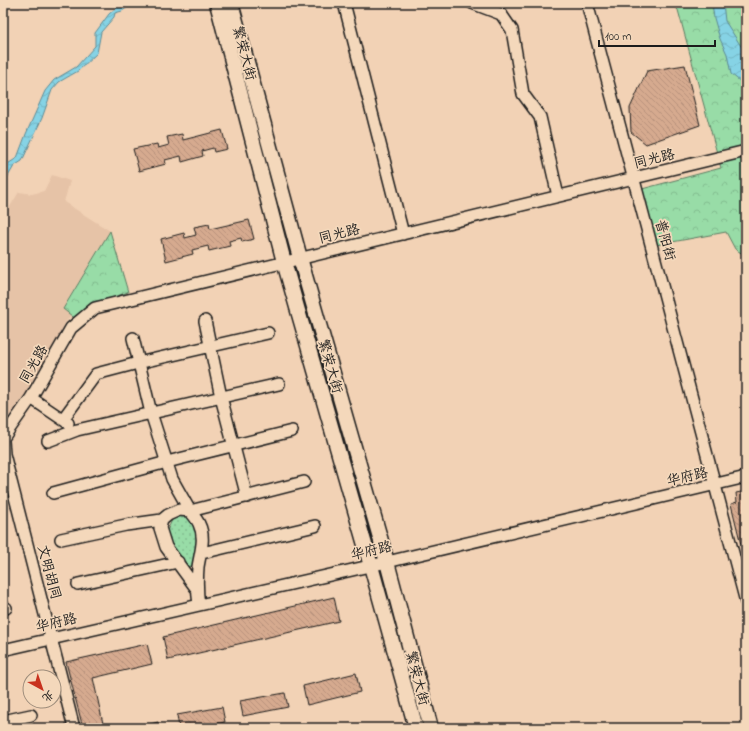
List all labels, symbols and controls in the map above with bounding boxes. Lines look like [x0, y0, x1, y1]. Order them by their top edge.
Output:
scale bar [599, 22, 715, 48]
street label: 繁荣大街 [226, 24, 261, 83]
text: 100 m [605, 28, 632, 46]
street label: 同光路 [631, 144, 677, 175]
street label: 普阳街 [649, 217, 680, 263]
street label: 同光路 [316, 219, 362, 250]
street label: 繁荣大街 [312, 337, 347, 396]
street label: 同光路 [15, 341, 54, 388]
street label: 华府路 [665, 463, 710, 492]
street label: 华府路 [349, 537, 394, 566]
street label: 文明胡同 [31, 543, 66, 602]
street label: 华府路 [34, 609, 79, 638]
street label: 繁荣大街 [399, 649, 434, 708]
north arrow [22, 669, 62, 709]
text: 北 [38, 686, 57, 706]

